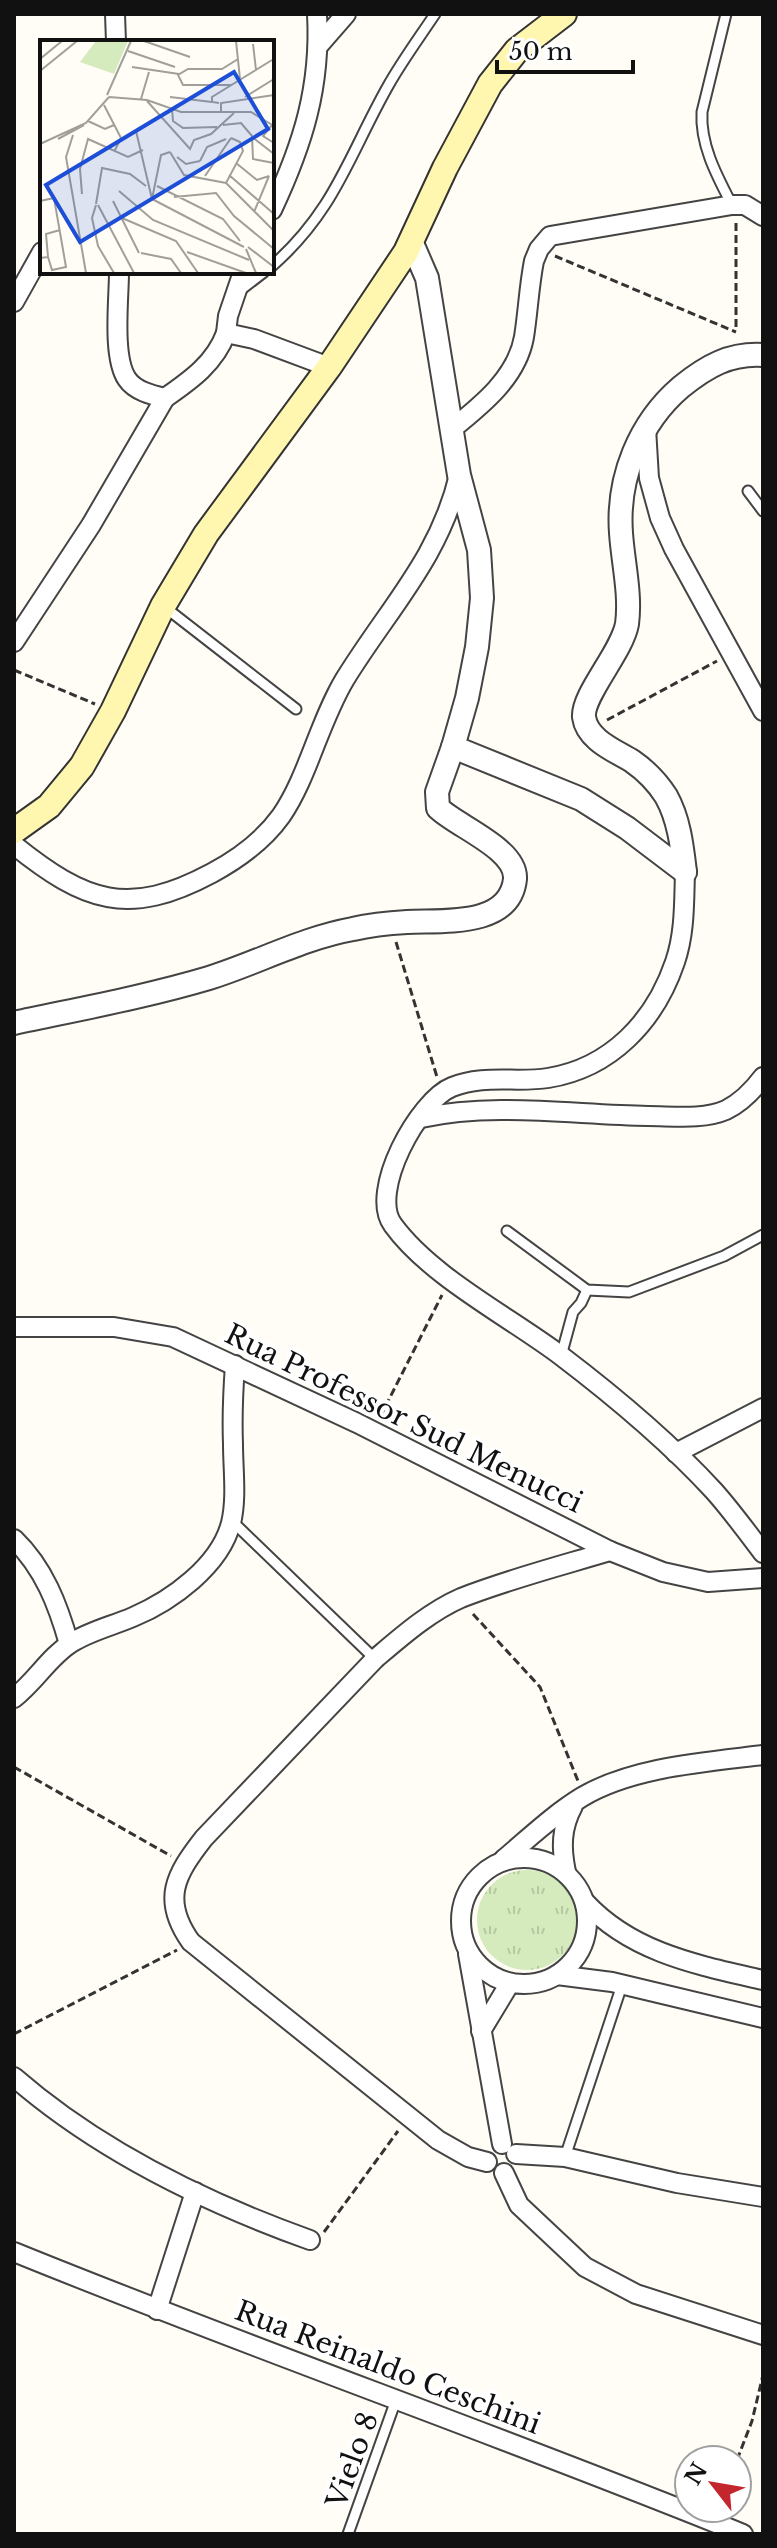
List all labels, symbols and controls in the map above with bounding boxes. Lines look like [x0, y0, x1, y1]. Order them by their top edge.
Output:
scale bar [497, 24, 633, 74]
text: 50 m [509, 37, 573, 66]
inset map [40, 40, 274, 274]
street label: Rua Professor Sud Menucci [219, 1316, 588, 1520]
street label: Rua Reinaldo Ceschini [230, 2293, 546, 2442]
street label: Vielo 8 [319, 2407, 386, 2514]
north arrow [673, 2444, 753, 2524]
text: N [679, 2458, 713, 2490]

